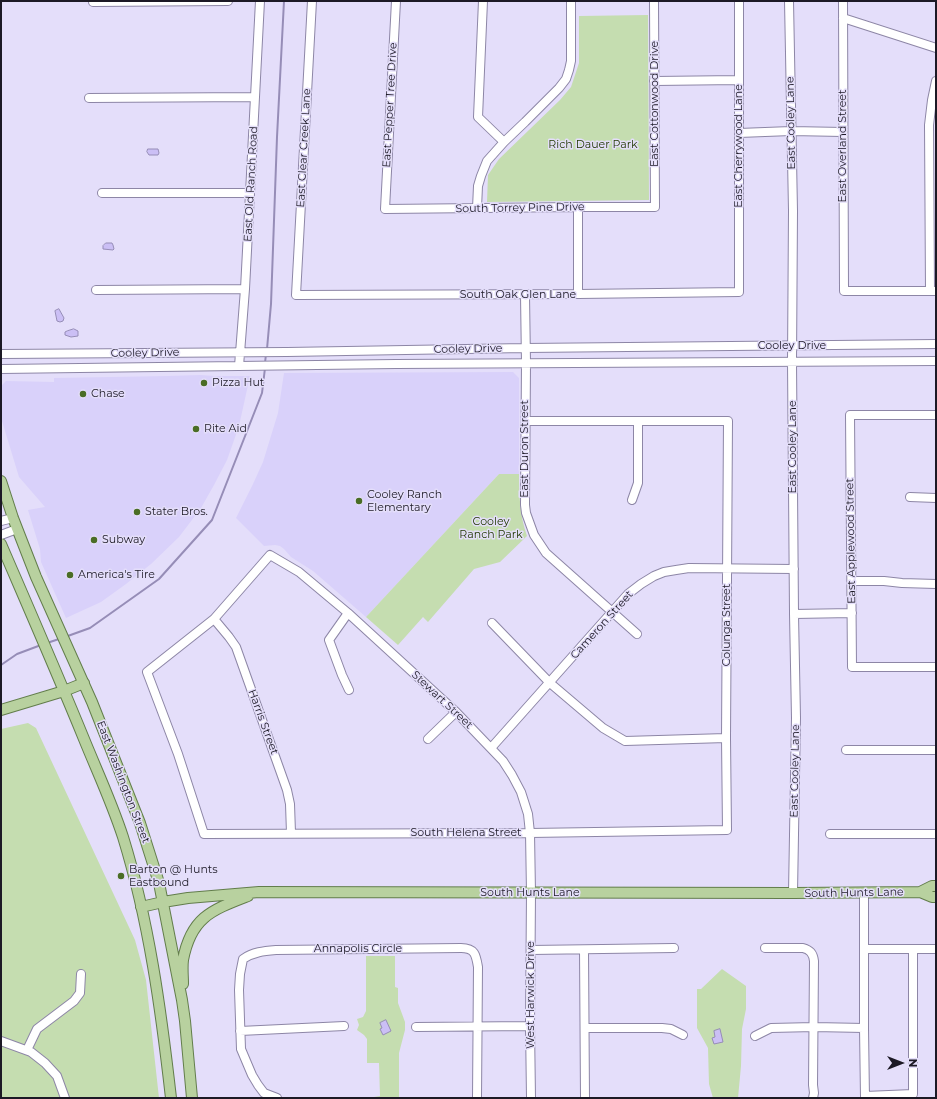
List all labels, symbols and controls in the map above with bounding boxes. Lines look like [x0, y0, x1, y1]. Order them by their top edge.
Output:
street label: East Cottonwood Drive [648, 41, 662, 167]
street label: East Pepper Tree Drive [380, 42, 400, 168]
street label: East Cooley Lane [784, 76, 798, 170]
street label: East Cherrywood Lane [732, 84, 746, 208]
street label: East Clear Creek Lane [294, 88, 314, 208]
street label: East Overland Street [836, 90, 850, 202]
street label: East Old Ranch Road [241, 126, 261, 242]
park label: Rich Dauer Park [548, 138, 638, 152]
street label: South Torrey Pine Drive [455, 200, 585, 216]
street label: South Oak Glen Lane [460, 288, 576, 302]
street label: Cooley Drive [758, 339, 826, 353]
street label: Cooley Drive [434, 342, 502, 356]
street label: Cooley Drive [111, 346, 179, 360]
place label: Pizza Hut [212, 376, 264, 390]
marker: Pizza Hut [199, 378, 209, 388]
place label: Chase [91, 387, 125, 401]
marker: Chase [78, 389, 88, 399]
street label: East Duron Street [518, 400, 532, 498]
street label: East Cooley Lane [786, 400, 800, 494]
place label: Rite Aid [204, 422, 247, 436]
marker: Rite Aid [191, 424, 201, 434]
street label: East Applewood Street [843, 478, 859, 604]
place label: Cooley Ranch Elementary [367, 488, 442, 514]
marker: Cooley Ranch Elementary [354, 496, 364, 506]
place label: Stater Bros. [145, 505, 208, 519]
marker: Stater Bros. [132, 507, 142, 517]
park label: Cooley Ranch Park [459, 515, 523, 541]
place label: Subway [102, 533, 145, 547]
marker: Subway [89, 535, 99, 545]
place label: America's Tire [78, 568, 155, 582]
marker: America's Tire [65, 570, 75, 580]
street label: Colunga Street [720, 584, 734, 666]
street label: Cameron Street [568, 588, 636, 662]
street label: Stewart Street [409, 668, 475, 732]
street label: Harris Street [245, 688, 281, 756]
street label: East Washington Street [94, 719, 152, 845]
street label: East Cooley Lane [788, 724, 802, 818]
street label: South Helena Street [410, 826, 522, 840]
place label: Barton @ Hunts Eastbound [129, 863, 218, 889]
marker: Barton @ Hunts Eastbound [116, 871, 126, 881]
street label: South Hunts Lane [480, 886, 580, 900]
street label: South Hunts Lane [804, 886, 904, 900]
street label: West Harwick Drive [524, 941, 538, 1049]
street label: Annapolis Circle [314, 942, 402, 956]
north arrow [881, 1043, 921, 1083]
text: N [906, 1059, 920, 1067]

